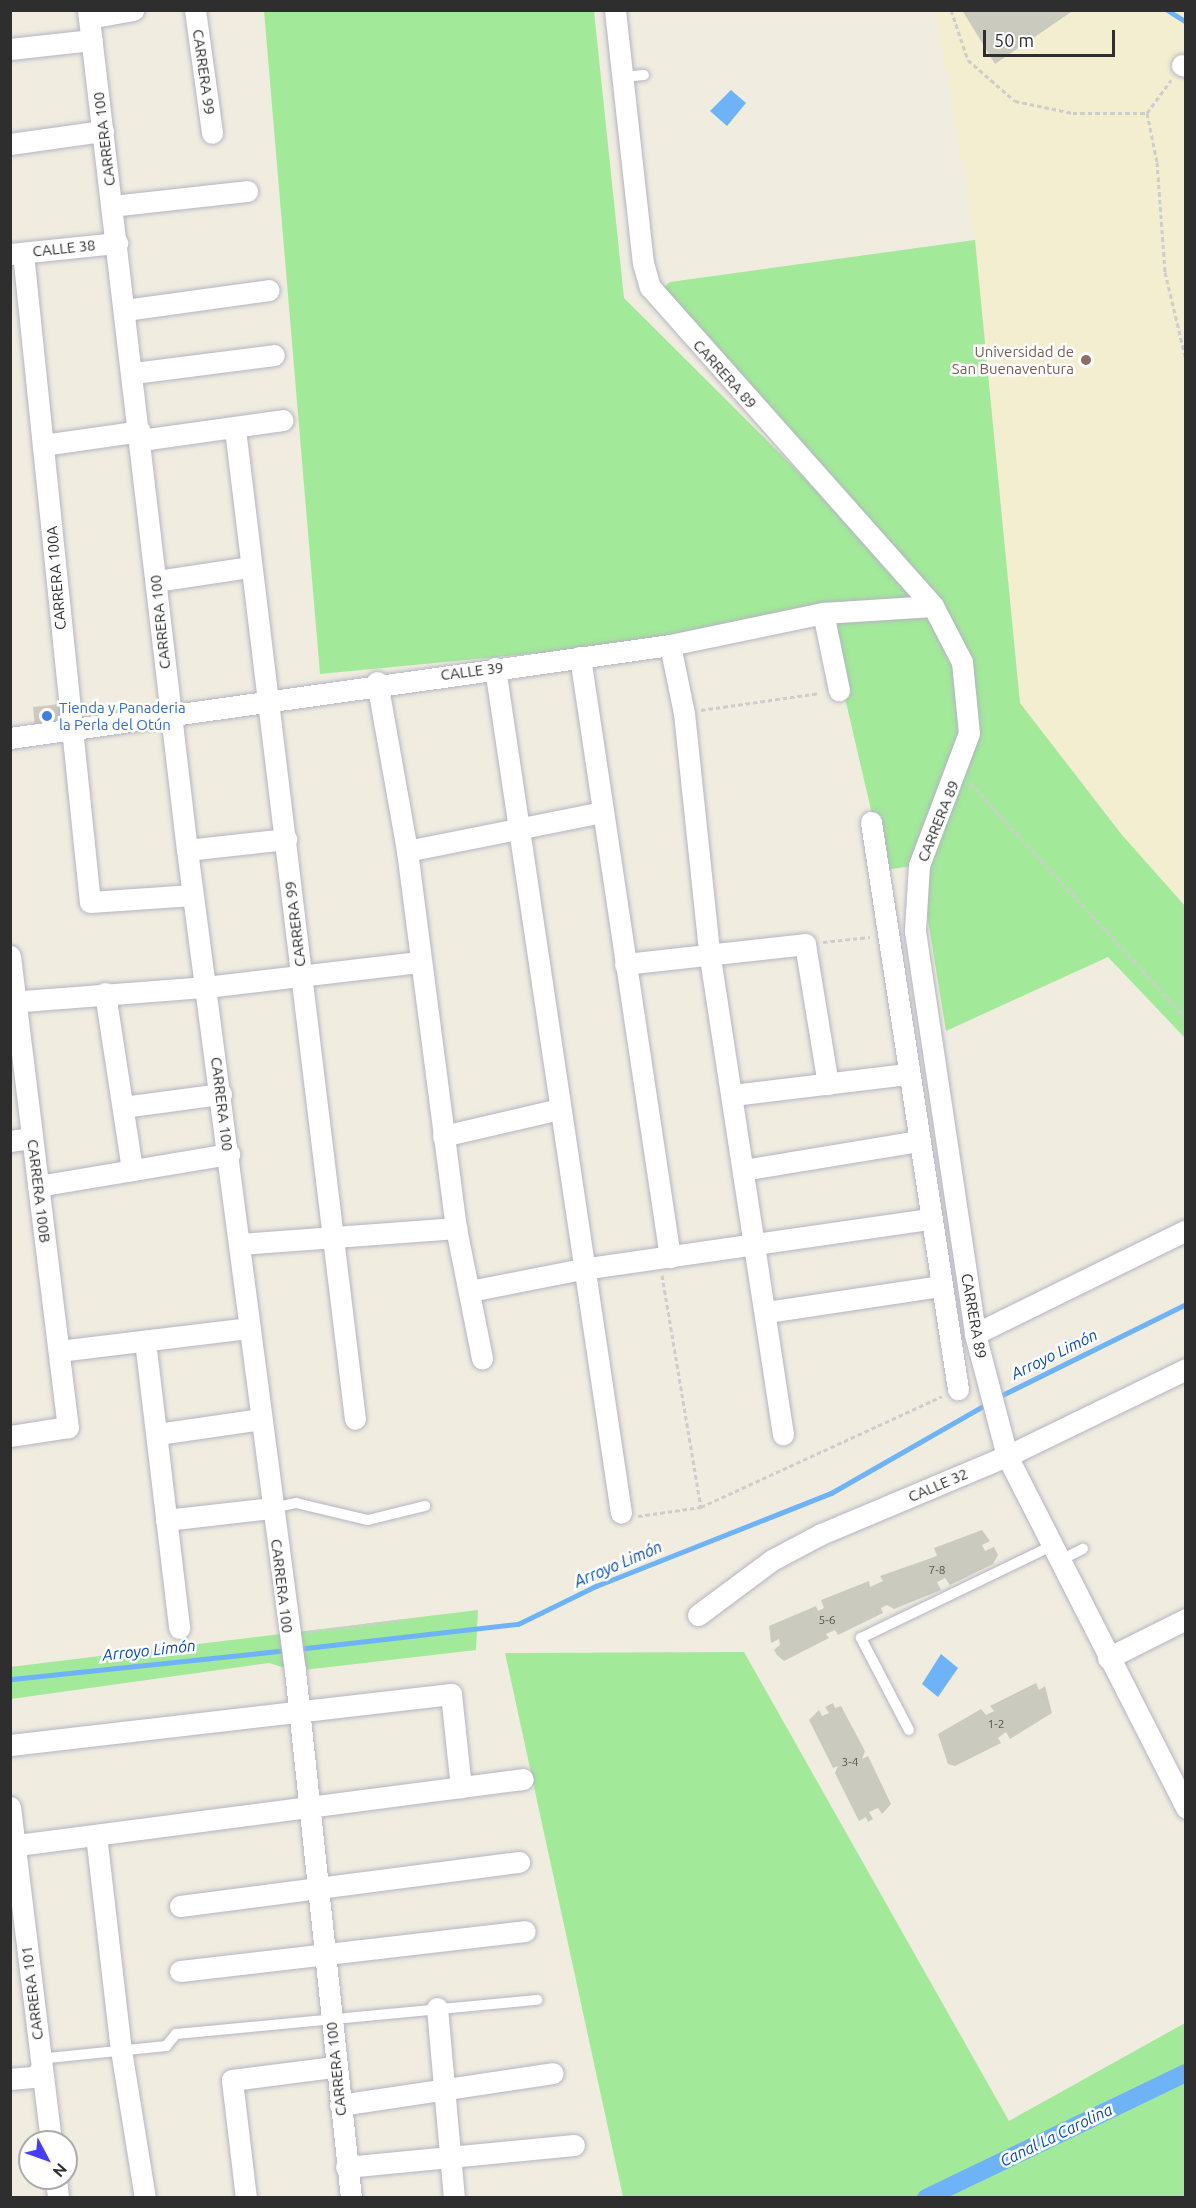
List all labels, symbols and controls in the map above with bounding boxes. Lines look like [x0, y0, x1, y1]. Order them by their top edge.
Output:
scale bar [986, 18, 1118, 56]
street label: CARRERA 99 [189, 28, 219, 116]
text: 50 m [994, 30, 1034, 50]
street label: CARRERA 100 [89, 91, 119, 187]
street label: CALLE 38 [32, 236, 96, 260]
street label: CARRERA 89 [689, 336, 761, 412]
place label: Universidad de San Buenaventura [952, 342, 1074, 377]
marker: Universidad de San Buenaventura [1079, 353, 1093, 367]
street label: CARRERA 100A [42, 525, 70, 631]
street label: CARRERA 100 [146, 574, 174, 670]
street label: CALLE 39 [439, 658, 505, 684]
place label: Tienda y Panaderia la Perla del Otún [59, 698, 186, 733]
marker: Tienda y Panaderia la Perla del Otún [40, 709, 54, 723]
street label: CARRERA 89 [913, 778, 963, 864]
street label: CARRERA 99 [281, 880, 309, 968]
street label: CARRERA 100 [207, 1056, 237, 1152]
street label: CARRERA 100B [24, 1138, 54, 1244]
street label: CARRERA 89 [958, 1272, 990, 1360]
water label: Arroyo Limón [1008, 1325, 1100, 1383]
street label: CALLE 32 [905, 1464, 971, 1506]
water label: Arroyo Limón [571, 1537, 665, 1591]
street label: CARRERA 100 [267, 1538, 297, 1634]
house number: 7-8 [928, 1563, 946, 1577]
house number: 5-6 [818, 1613, 836, 1627]
water label: Arroyo Limón [101, 1636, 197, 1664]
house number: 1-2 [987, 1717, 1005, 1731]
house number: 3-4 [841, 1755, 859, 1769]
street label: CARRERA 101 [17, 1945, 47, 2041]
street label: CARRERA 100 [322, 2021, 350, 2117]
water label: Canal La Carolina [997, 2099, 1115, 2171]
north arrow [18, 2130, 78, 2190]
text: N [49, 2160, 71, 2181]

